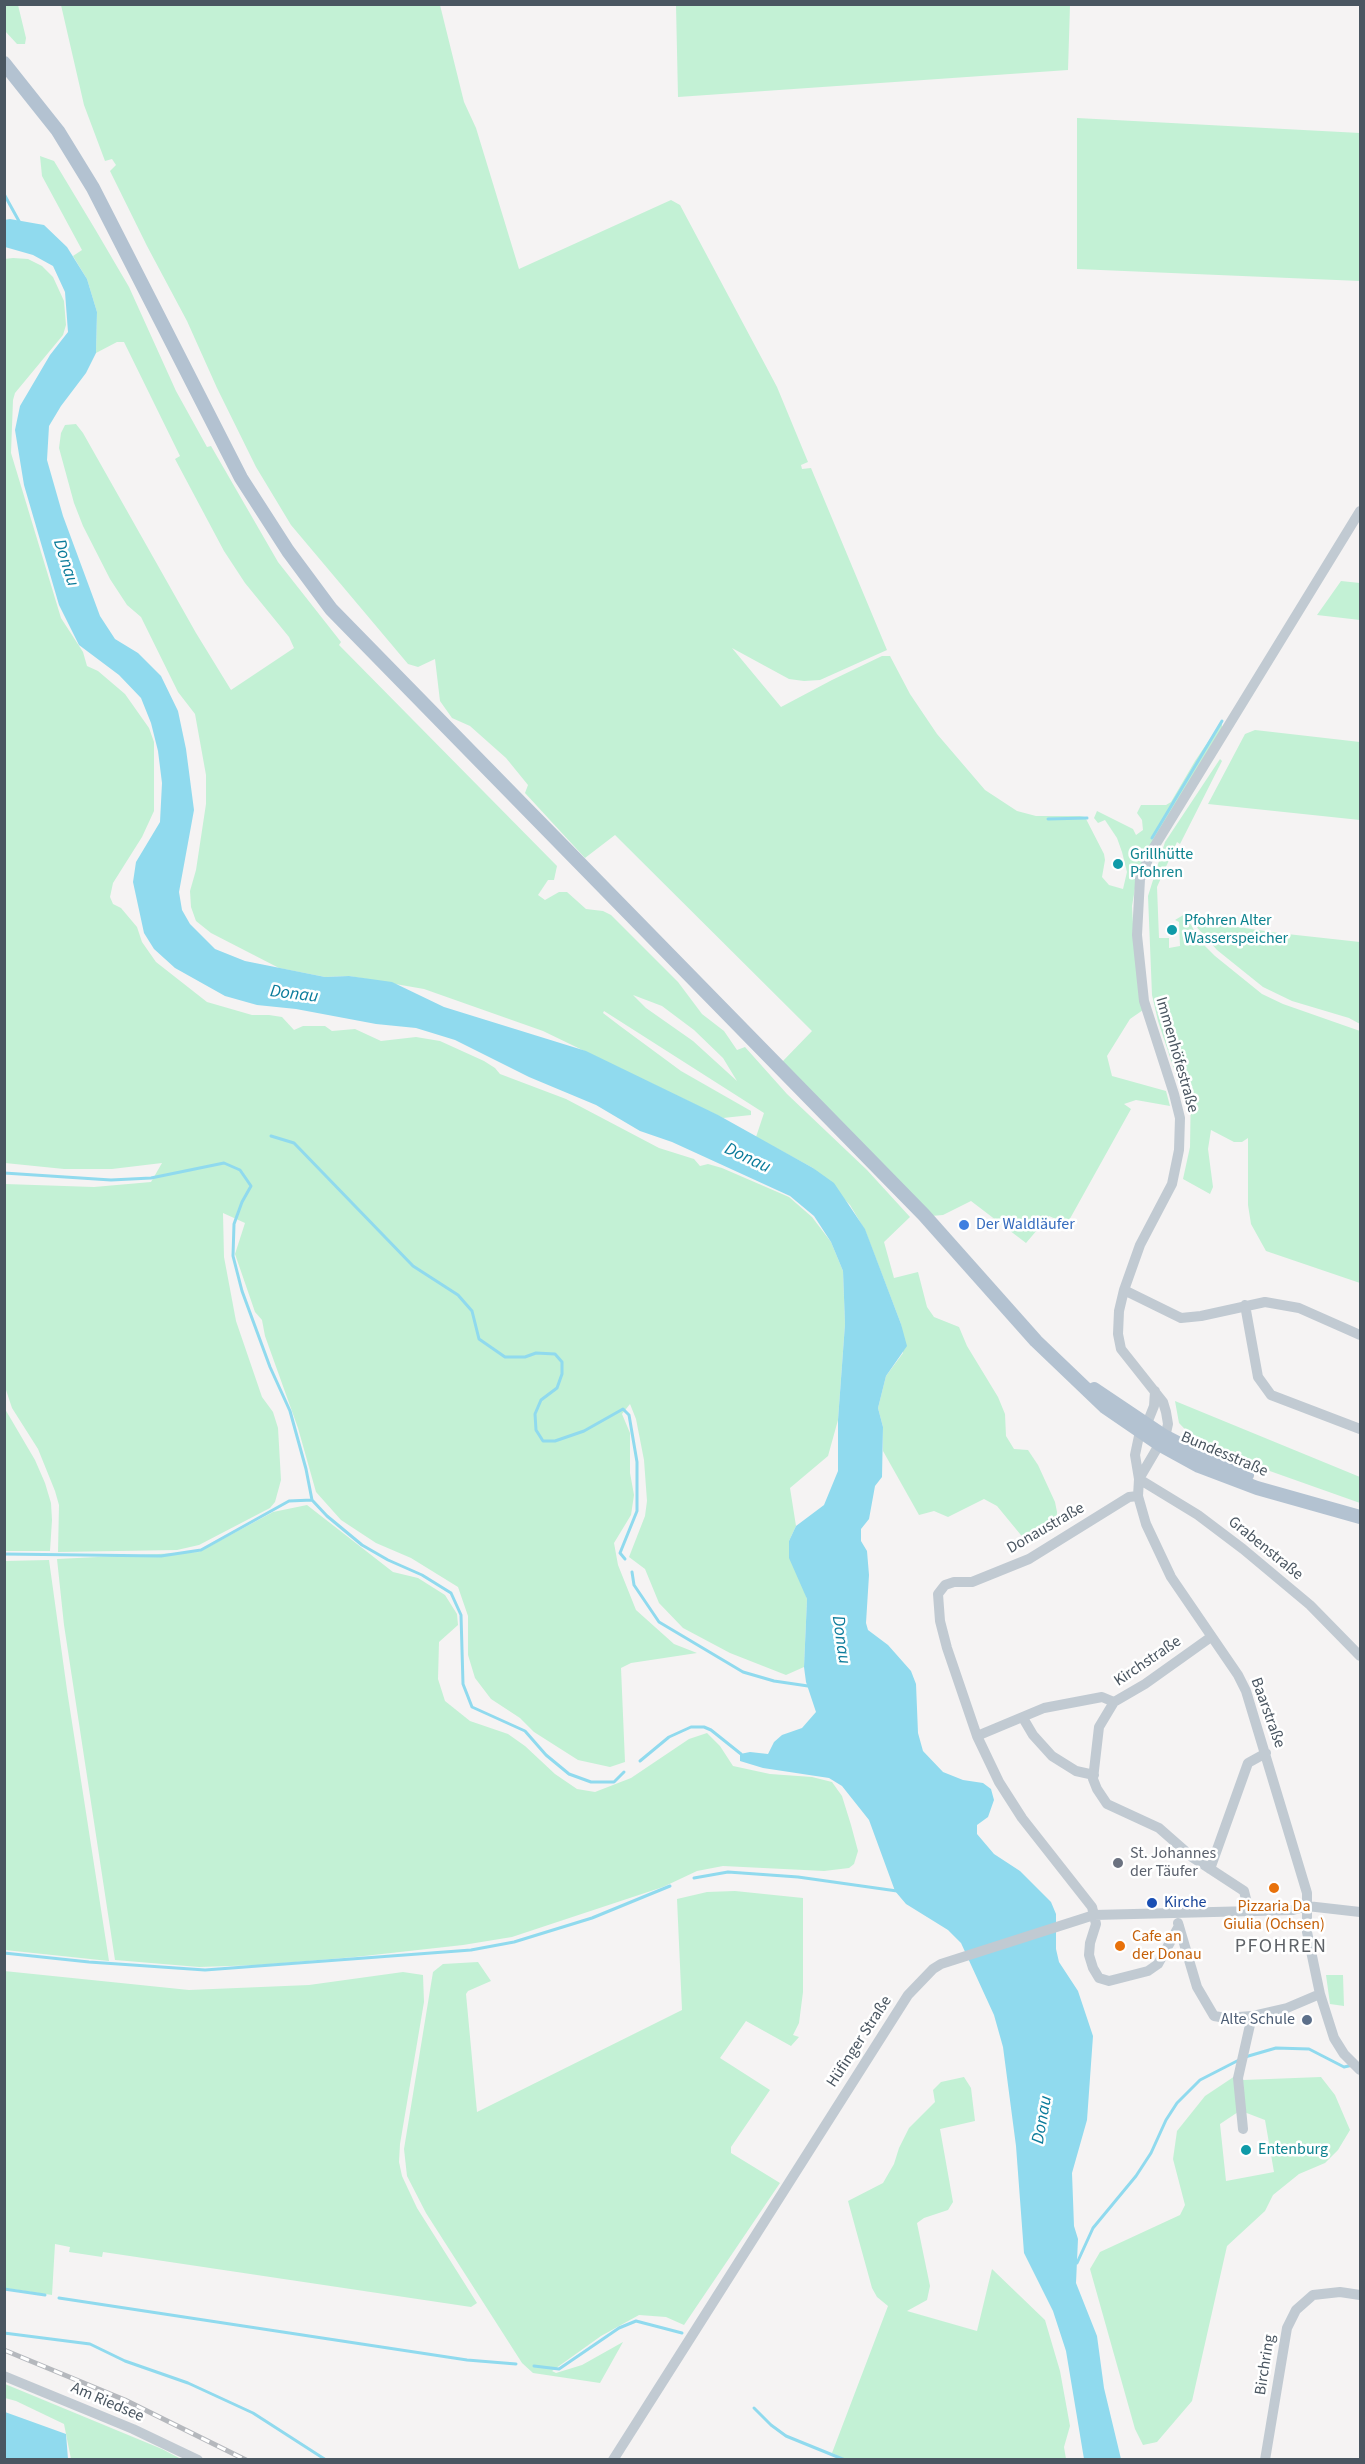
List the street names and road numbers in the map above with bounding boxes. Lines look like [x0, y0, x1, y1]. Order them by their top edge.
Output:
street label: Immenhöfestraße [1150, 995, 1202, 1115]
street label: Bundesstraße [1178, 1428, 1270, 1482]
street label: Donaustraße [1004, 1499, 1088, 1559]
street label: Grabenstraße [1224, 1513, 1306, 1585]
street label: Kirchstraße [1111, 1633, 1185, 1691]
street label: Baarstraße [1245, 1675, 1289, 1751]
street label: Hüfinger Straße [823, 1993, 897, 2091]
street label: Birchring [1252, 2333, 1280, 2397]
street label: Am Riedsee [68, 2379, 146, 2427]

